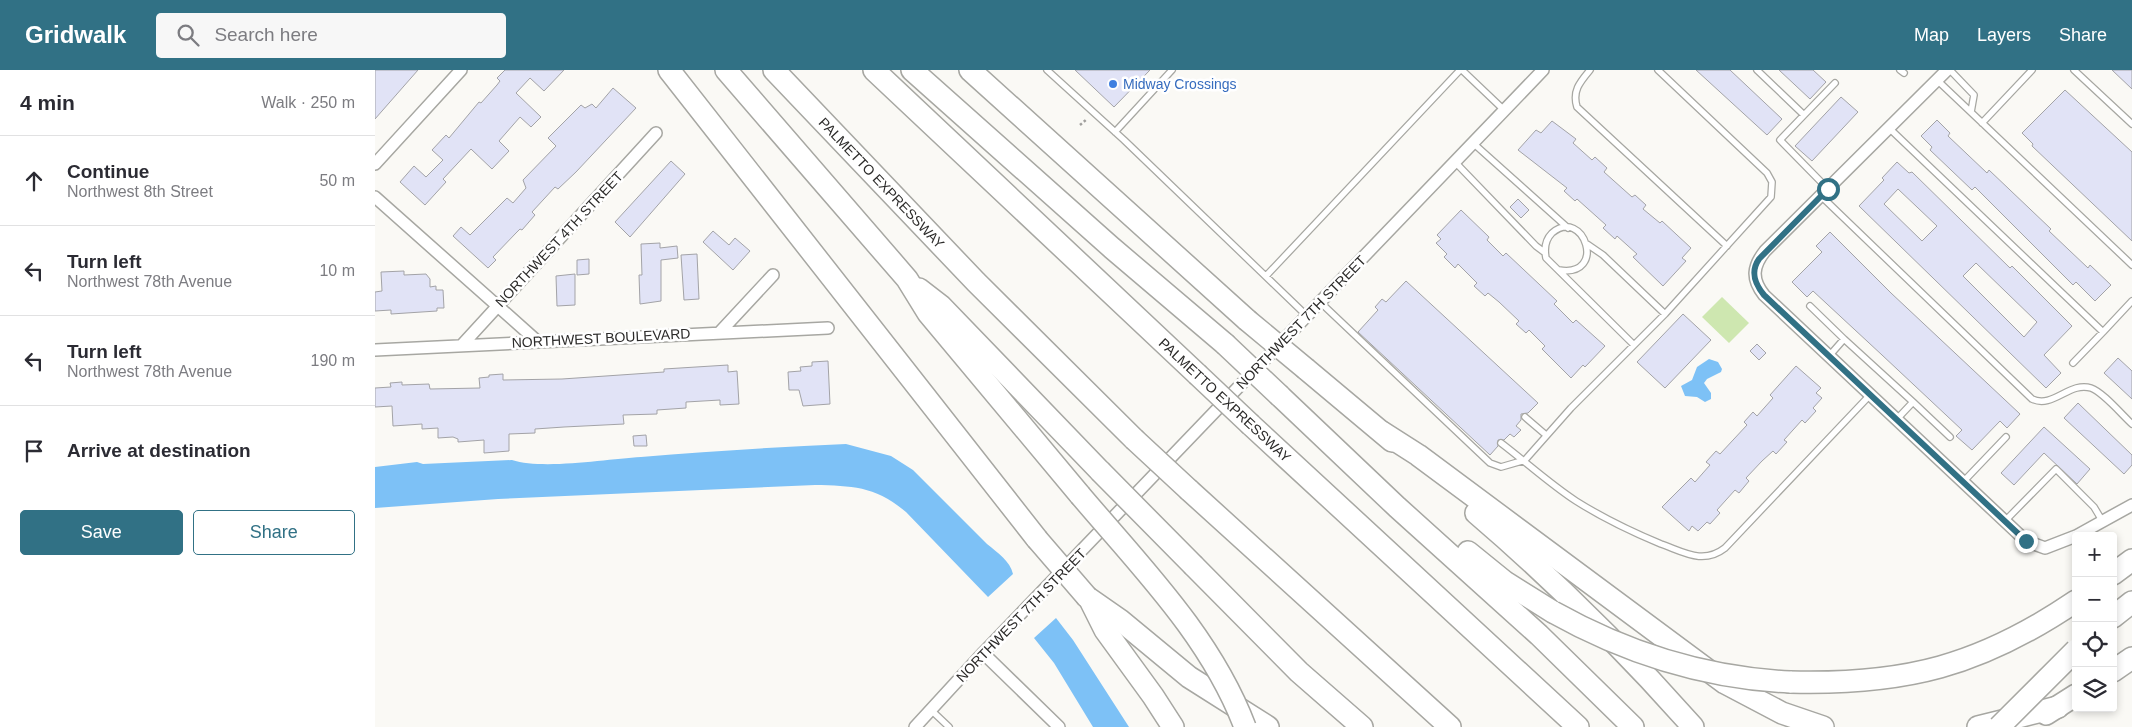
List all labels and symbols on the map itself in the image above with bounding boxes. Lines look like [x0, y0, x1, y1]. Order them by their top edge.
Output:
place label: Midway Crossings [1123, 76, 1237, 92]
marker: Midway Crossings [1107, 78, 1119, 90]
street label: PALMETTO EXPRESSWAY [816, 114, 948, 252]
street label: NORTHWEST 4TH STREET [492, 168, 626, 310]
route start [1817, 178, 1840, 201]
street label: NORTHWEST 7TH STREET [1233, 252, 1369, 392]
street label: NORTHWEST BOULEVARD [511, 325, 691, 351]
street label: PALMETTO EXPRESSWAY [1156, 335, 1295, 466]
route end [2015, 530, 2038, 553]
street label: NORTHWEST 7TH STREET [953, 545, 1089, 685]

